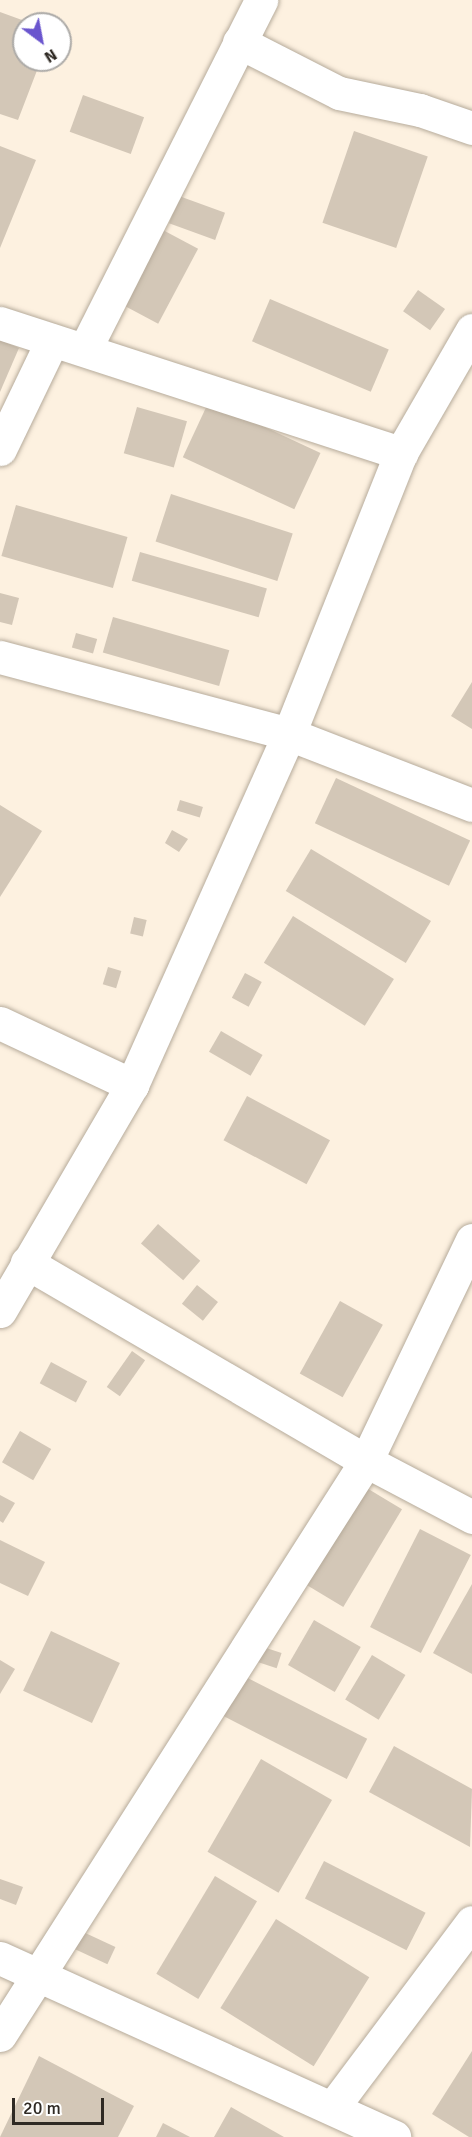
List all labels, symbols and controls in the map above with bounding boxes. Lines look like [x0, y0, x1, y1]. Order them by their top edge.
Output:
north arrow [12, 12, 72, 72]
text: N [40, 44, 61, 67]
scale bar [15, 2086, 106, 2124]
text: 20 m [23, 2097, 61, 2119]

